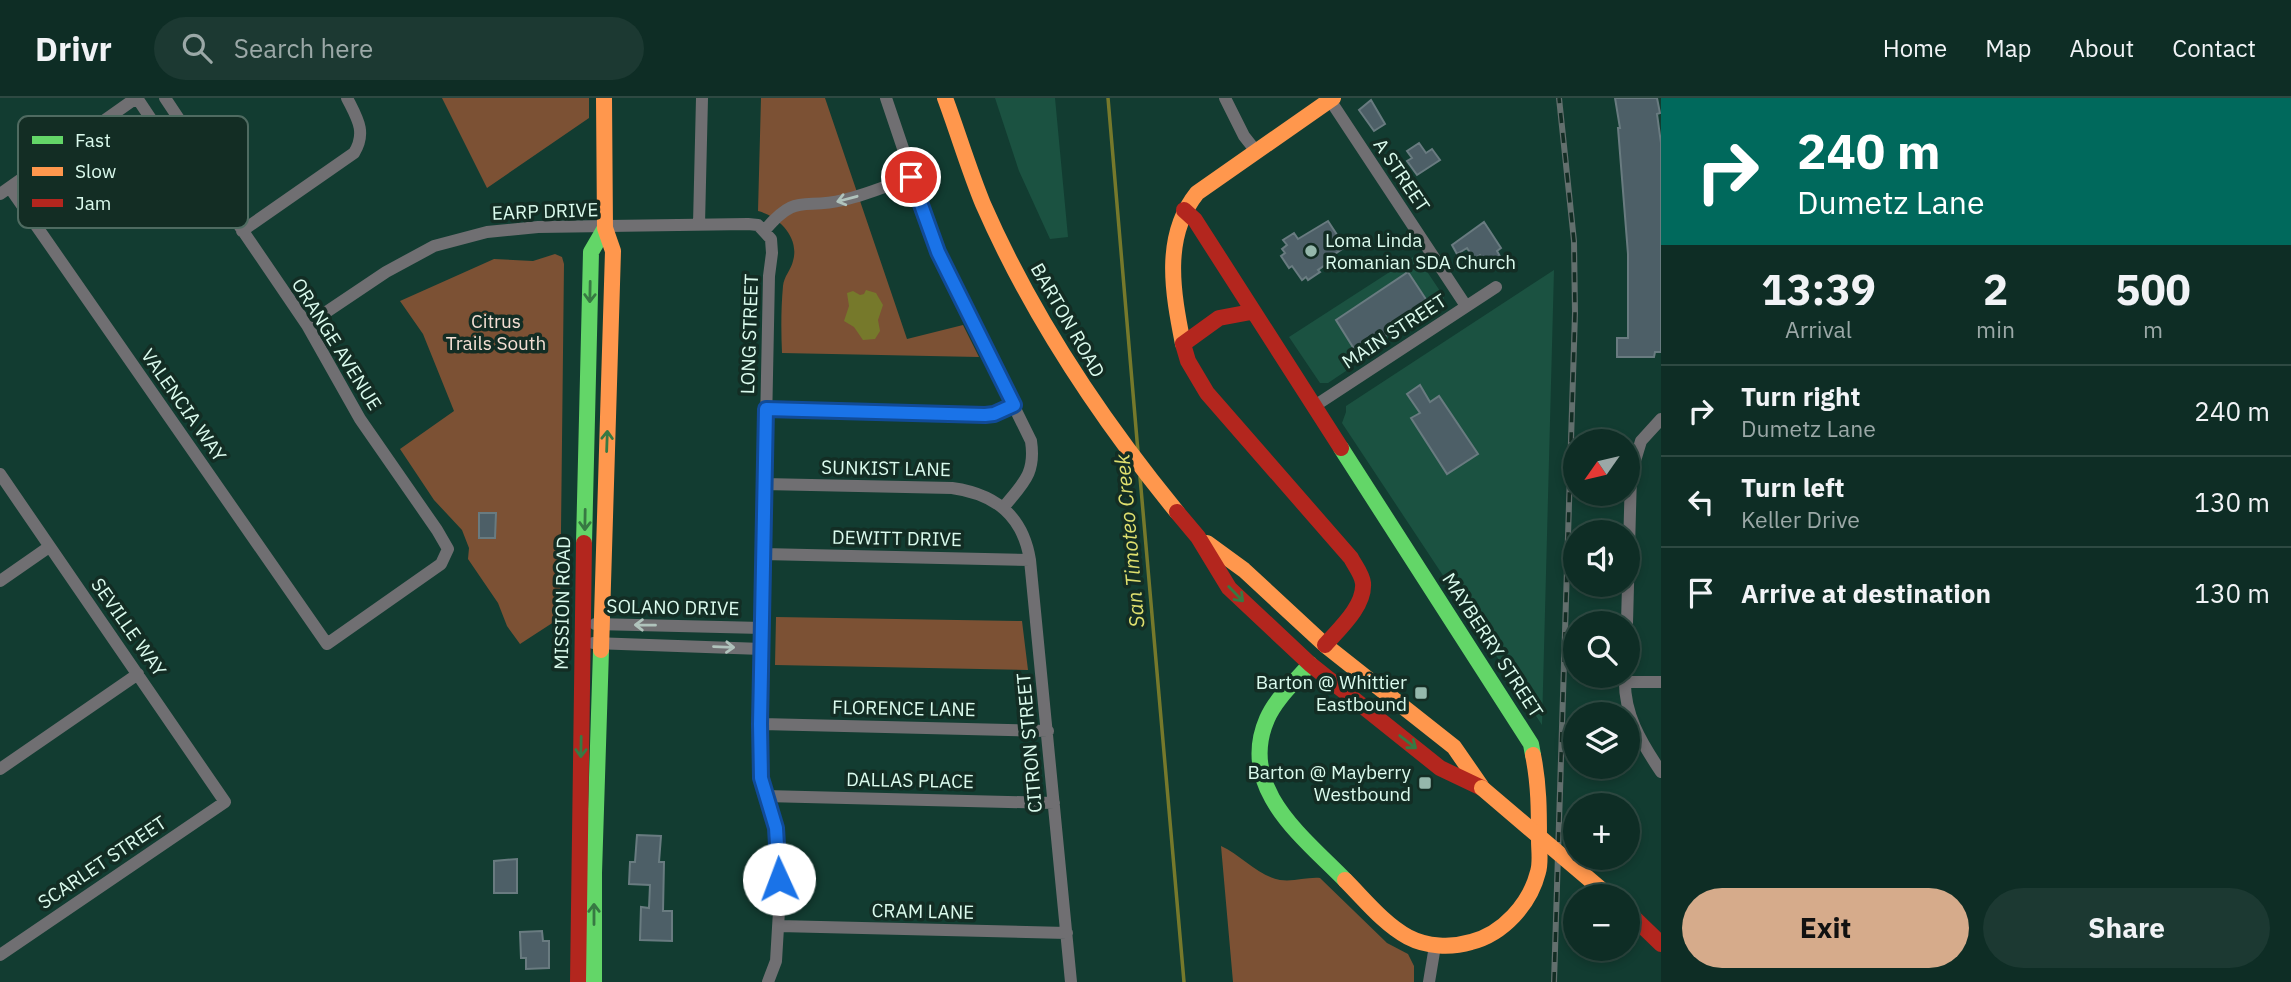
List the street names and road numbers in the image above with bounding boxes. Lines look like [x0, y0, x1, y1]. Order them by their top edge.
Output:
street label: A STREET [1369, 134, 1435, 216]
street label: EARP DRIVE [491, 197, 599, 225]
street label: BARTON ROAD [1026, 259, 1110, 381]
street label: ORANGE AVENUE [287, 273, 387, 415]
street label: LONG STREET [735, 273, 763, 395]
street label: MAIN STREET [1337, 288, 1451, 374]
street label: VALENCIA WAY [136, 344, 232, 467]
street label: SUNKIST LANE [821, 455, 951, 481]
street label: DEWITT DRIVE [832, 525, 962, 551]
street label: MISSION ROAD [549, 536, 575, 670]
street label: MAYBERRY STREET [1437, 568, 1549, 722]
street label: SEVILLE WAY [86, 573, 172, 682]
street label: SOLANO DRIVE [606, 594, 740, 620]
street label: CITRON STREET [1011, 672, 1047, 814]
street label: FLORENCE LANE [832, 695, 976, 721]
street label: DALLAS PLACE [846, 767, 974, 793]
street label: SCARLET STREET [33, 810, 171, 914]
street label: CRAM LANE [871, 898, 975, 924]

